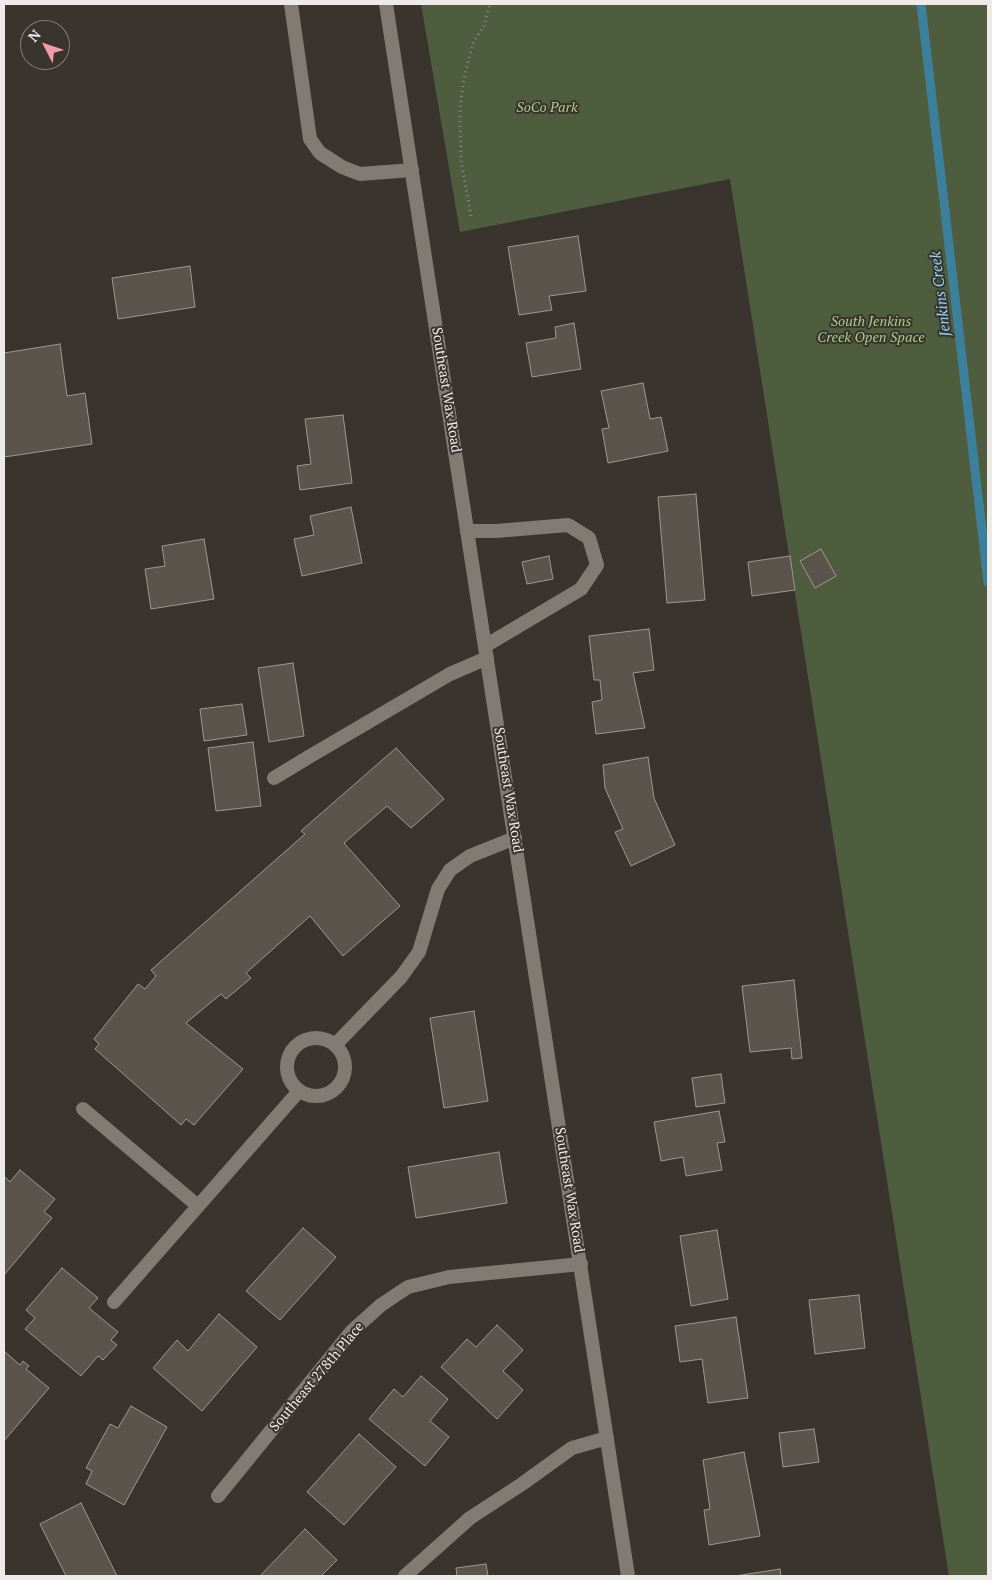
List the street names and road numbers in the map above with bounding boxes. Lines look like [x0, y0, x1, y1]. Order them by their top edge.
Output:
street label: Southeast Wax Road [428, 326, 464, 454]
street label: Southeast Wax Road [490, 726, 526, 854]
street label: Southeast Wax Road [551, 1126, 587, 1254]
street label: Southeast 278th Place [266, 1319, 368, 1435]

